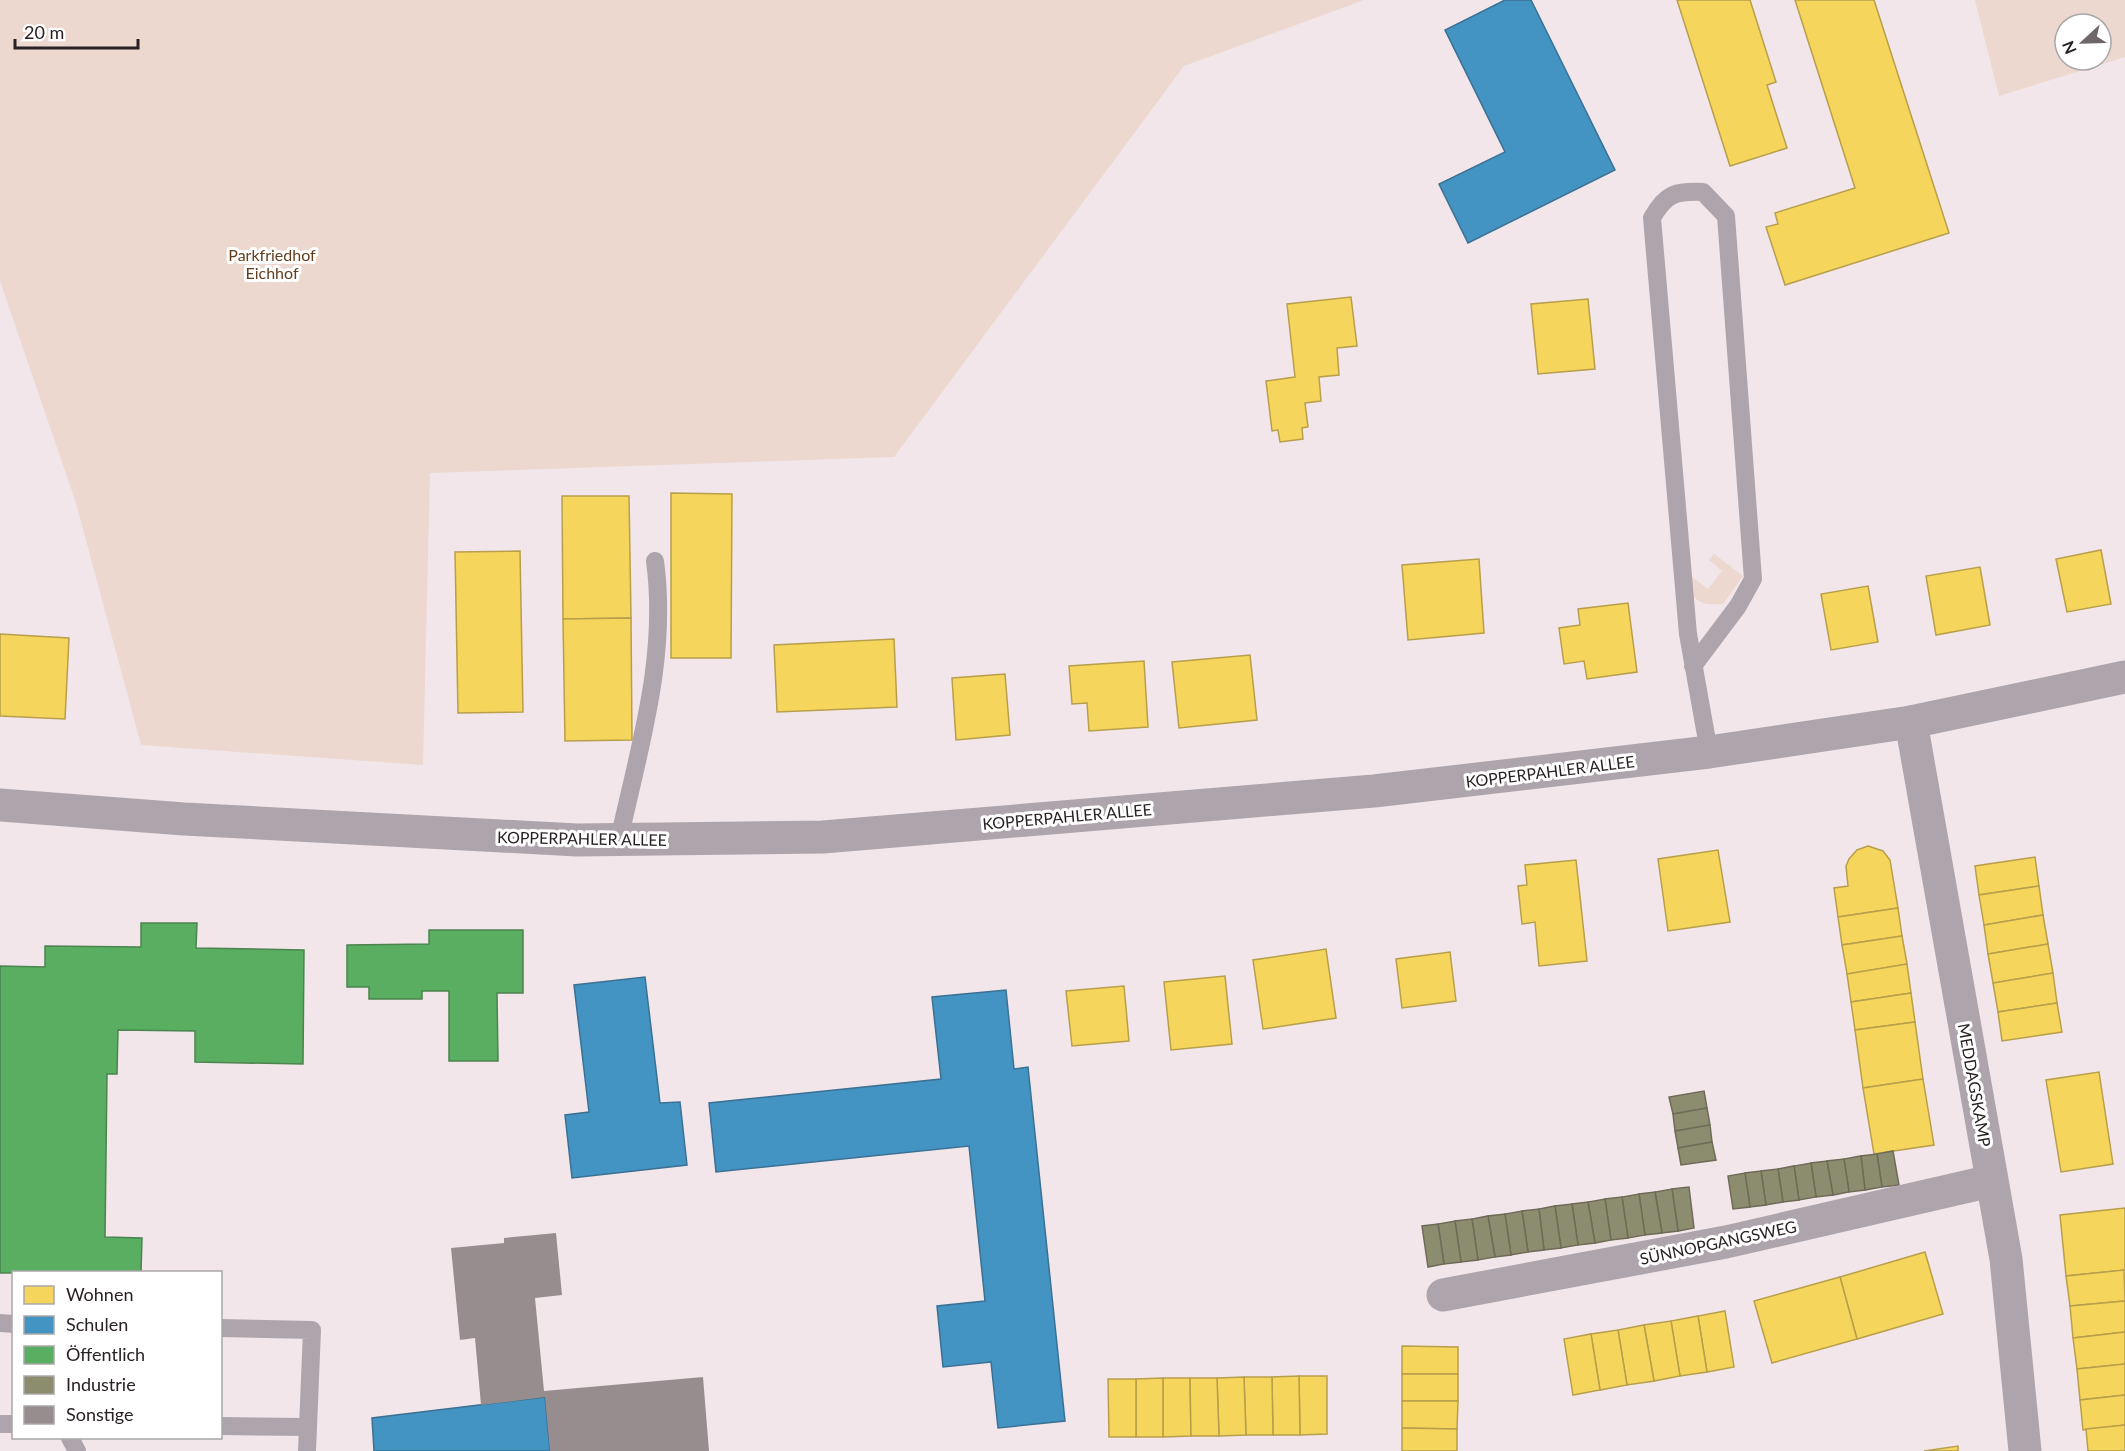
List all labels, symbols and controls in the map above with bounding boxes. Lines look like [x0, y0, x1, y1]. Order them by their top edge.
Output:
scale bar [15, 12, 138, 50]
north arrow [2053, 12, 2113, 72]
text: 20 m [24, 21, 64, 43]
text: N [2058, 39, 2080, 57]
park label: Parkfriedhof Eichhof [228, 245, 316, 282]
street label: KOPPERPAHLER ALLEE [1465, 751, 1635, 791]
street label: KOPPERPAHLER ALLEE [982, 799, 1152, 833]
street label: KOPPERPAHLER ALLEE [497, 827, 667, 849]
street label: MEDDAGSKAMP [1955, 1022, 1995, 1149]
street label: SÜNNOPGANGSWEG [1638, 1216, 1798, 1268]
legend [12, 1271, 222, 1439]
text: Wohnen [66, 1283, 133, 1305]
text: Schulen [66, 1313, 128, 1335]
text: Öffentlich [66, 1343, 145, 1365]
text: Industrie [66, 1373, 136, 1395]
text: Sonstige [66, 1403, 134, 1425]

